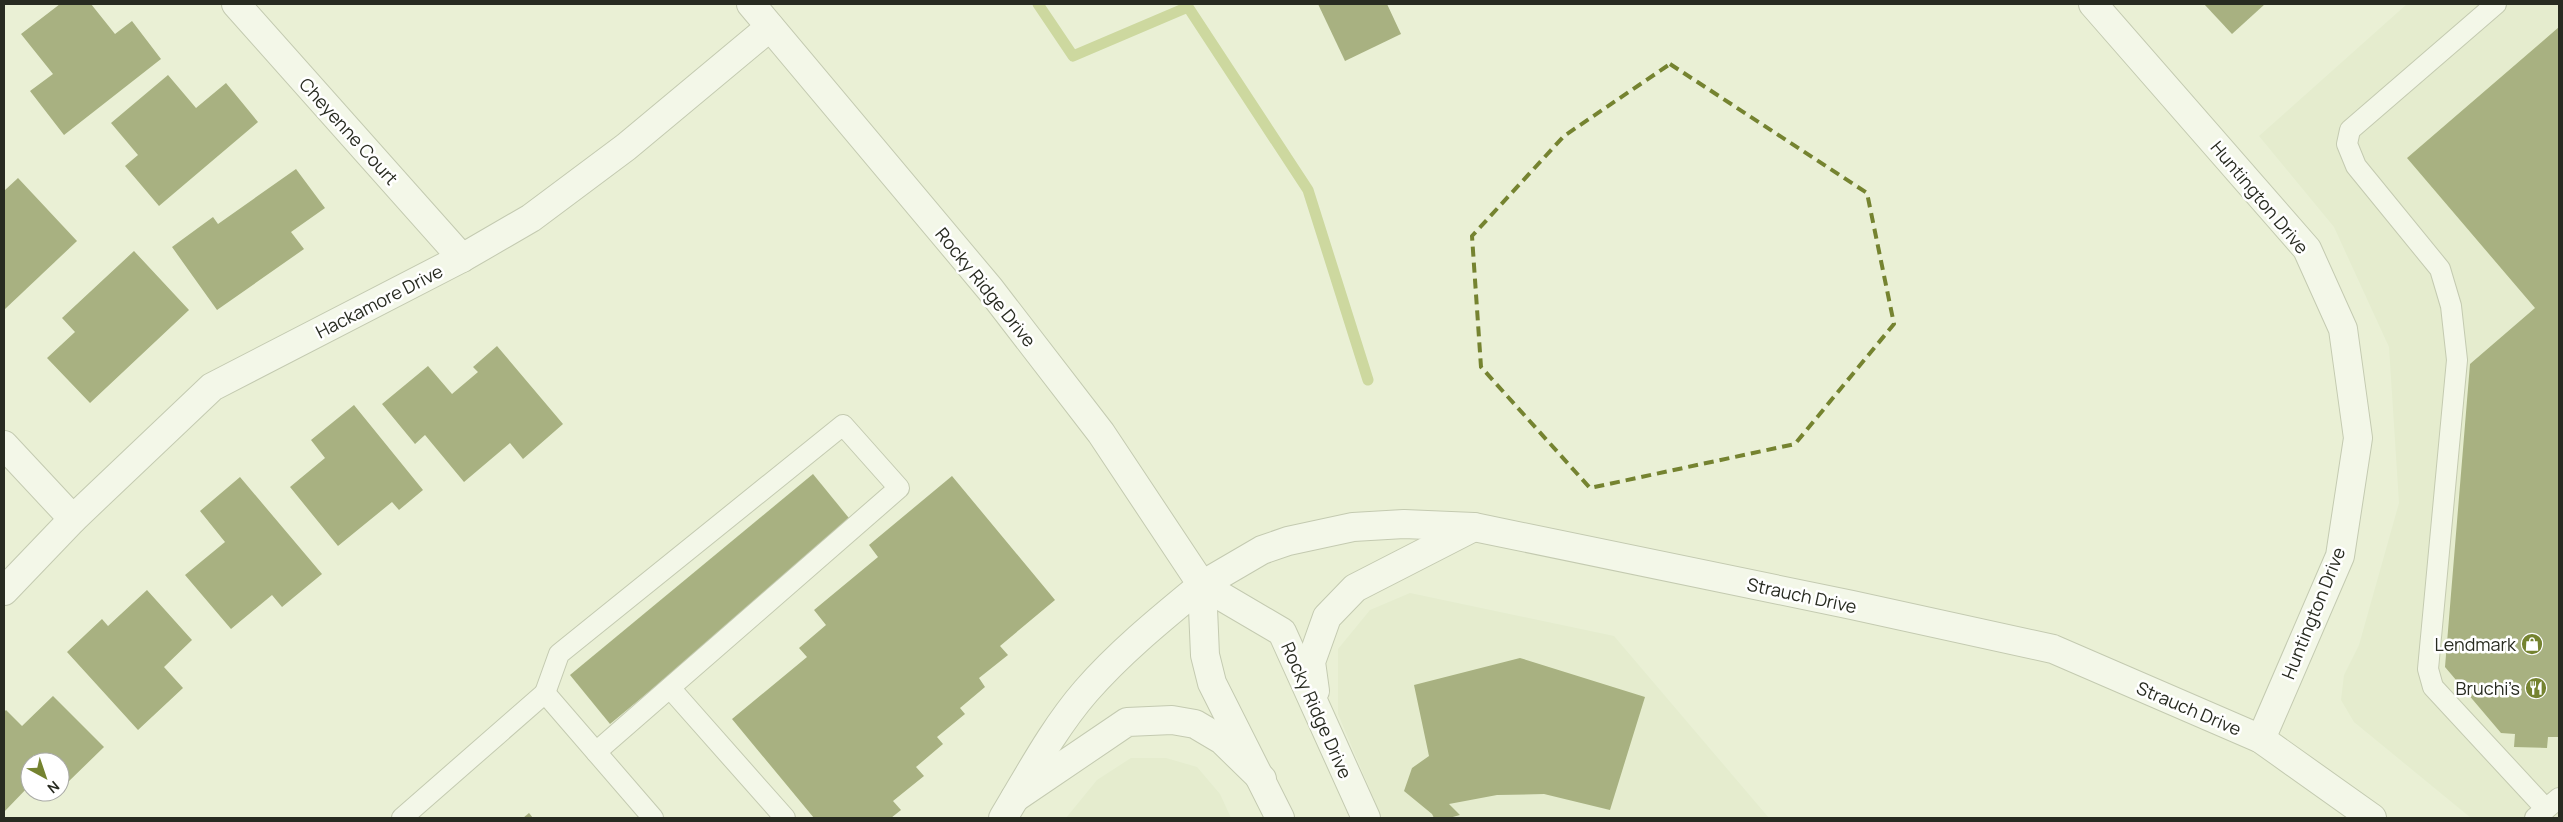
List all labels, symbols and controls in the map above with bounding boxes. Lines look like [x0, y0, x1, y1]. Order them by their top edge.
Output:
street label: Cheyenne Court [294, 72, 404, 190]
street label: Huntington Drive [2206, 136, 2314, 258]
street label: Rocky Ridge Drive [930, 222, 1042, 352]
street label: Hackamore Drive [311, 259, 447, 343]
street label: Huntington Drive [2276, 543, 2350, 683]
street label: Strauch Drive [1745, 572, 1859, 618]
place label: Lendmark [2435, 632, 2517, 656]
shop icon: Lendmark [2520, 632, 2544, 656]
street label: Rocky Ridge Drive [1276, 638, 1358, 782]
street label: Strauch Drive [2133, 675, 2245, 741]
place label: Bruchi’s [2455, 676, 2520, 700]
restaurant icon: Bruchi’s [2524, 676, 2548, 700]
north arrow [20, 752, 70, 802]
text: N [44, 777, 64, 798]

